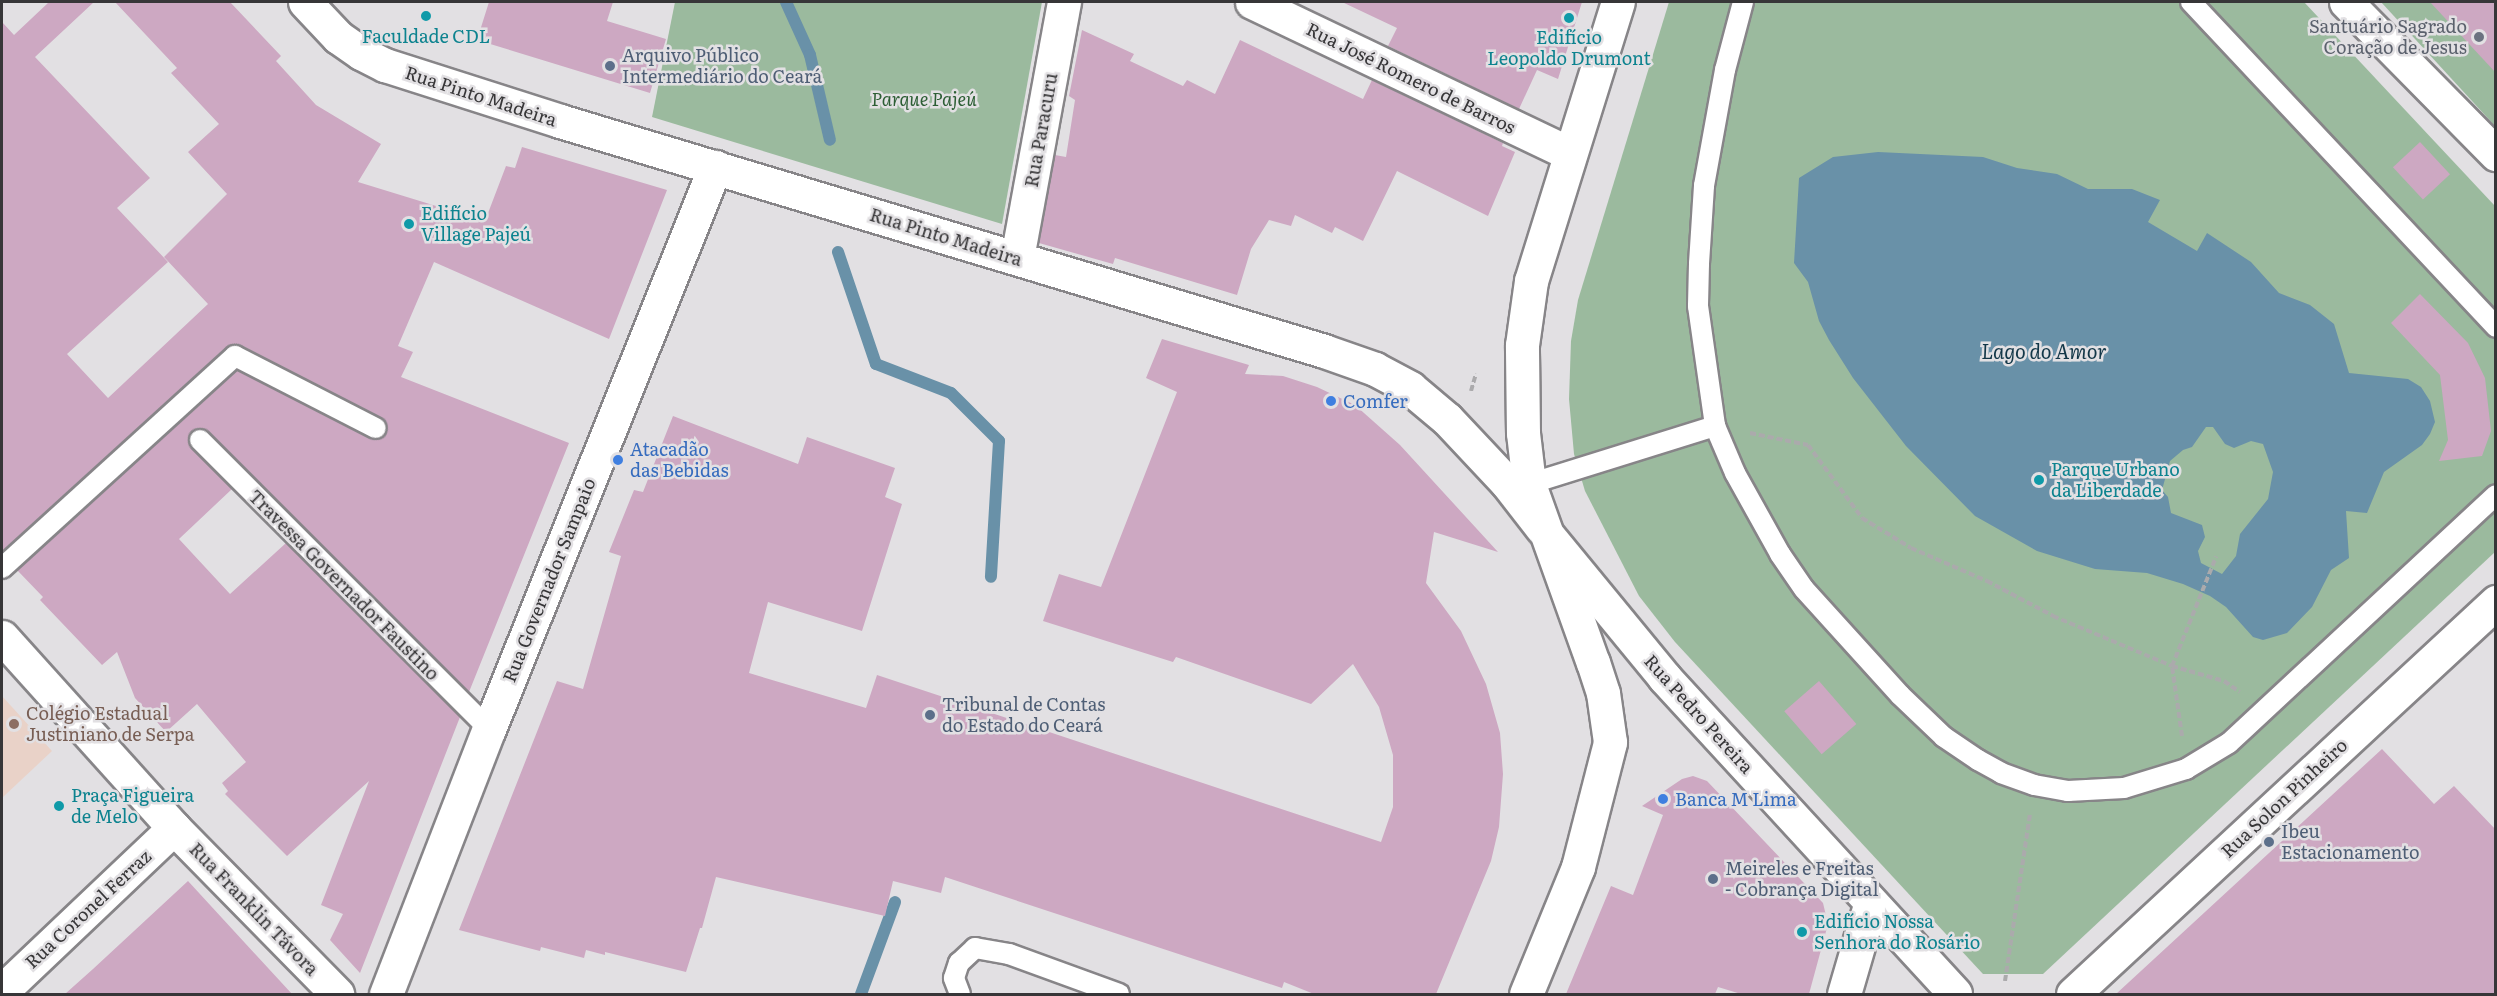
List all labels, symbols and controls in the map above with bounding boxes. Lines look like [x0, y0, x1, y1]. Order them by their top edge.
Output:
marker: Faculdade CDL [419, 9, 433, 23]
marker: Edifício Leopoldo Drumont [1562, 11, 1576, 25]
place label: Santuário Sagrado Coração de Jesus [2309, 16, 2467, 58]
street label: Rua José Romero de Barros [1303, 18, 1519, 138]
place label: Faculdade CDL [362, 25, 490, 47]
place label: Edifício Leopoldo Drumont [1487, 27, 1651, 70]
marker: Santuário Sagrado Coração de Jesus [2472, 30, 2486, 44]
place label: Arquivo Público Intermediário do Ceará [622, 45, 822, 88]
marker: Arquivo Público Intermediário do Ceará [603, 59, 617, 73]
street label: Rua Pinto Madeira [402, 61, 560, 131]
street label: Rua Paracuru [1020, 71, 1062, 189]
park label: Parque Pajeú [871, 88, 977, 110]
place label: Edifício Village Pajeú [421, 203, 531, 246]
street label: Rua Pinto Madeira [867, 204, 1025, 270]
marker: Edifício Village Pajeú [402, 217, 416, 231]
water label: Lago do Amor [1981, 338, 2107, 362]
place label: Comfer [1343, 390, 1408, 412]
marker: Comfer [1324, 394, 1338, 408]
place label: Atacadão das Bebidas [630, 439, 729, 482]
marker: Atacadão das Bebidas [611, 453, 625, 467]
place label: Parque Urbano da Liberdade [2051, 459, 2180, 502]
marker: Parque Urbano da Liberdade [2032, 473, 2046, 487]
street label: Rua Governador Sampaio [498, 475, 600, 685]
street label: Travessa Governador Faustino [244, 485, 444, 685]
street label: Rua Pedro Pereira [1640, 650, 1758, 778]
place label: Tribunal de Contas do Estado do Ceará [942, 694, 1105, 736]
place label: Colégio Estadual Justiniano de Serpa [26, 703, 195, 746]
marker: Tribunal de Contas do Estado do Ceará [923, 708, 937, 722]
marker: Colégio Estadual Justiniano de Serpa [7, 717, 21, 731]
street label: Rua Solon Pinheiro [2216, 734, 2352, 862]
place label: Praça Figueira de Melo [71, 785, 194, 828]
place label: Banca M Lima [1675, 788, 1797, 810]
marker: Banca M Lima [1656, 792, 1670, 806]
marker: Praça Figueira de Melo [52, 799, 66, 813]
place label: Ibeu Estacionamento [2281, 821, 2420, 864]
marker: Ibeu Estacionamento [2262, 835, 2276, 849]
street label: Rua Franklin Távora [185, 838, 323, 980]
street label: Rua Coronel Ferraz [21, 845, 155, 973]
place label: Meireles e Freitas - Cobrança Digital [1725, 858, 1879, 900]
marker: Meireles e Freitas - Cobrança Digital [1706, 872, 1720, 886]
place label: Edifício Nossa Senhora do Rosário [1814, 911, 1980, 954]
marker: Edifício Nossa Senhora do Rosário [1795, 925, 1809, 939]

